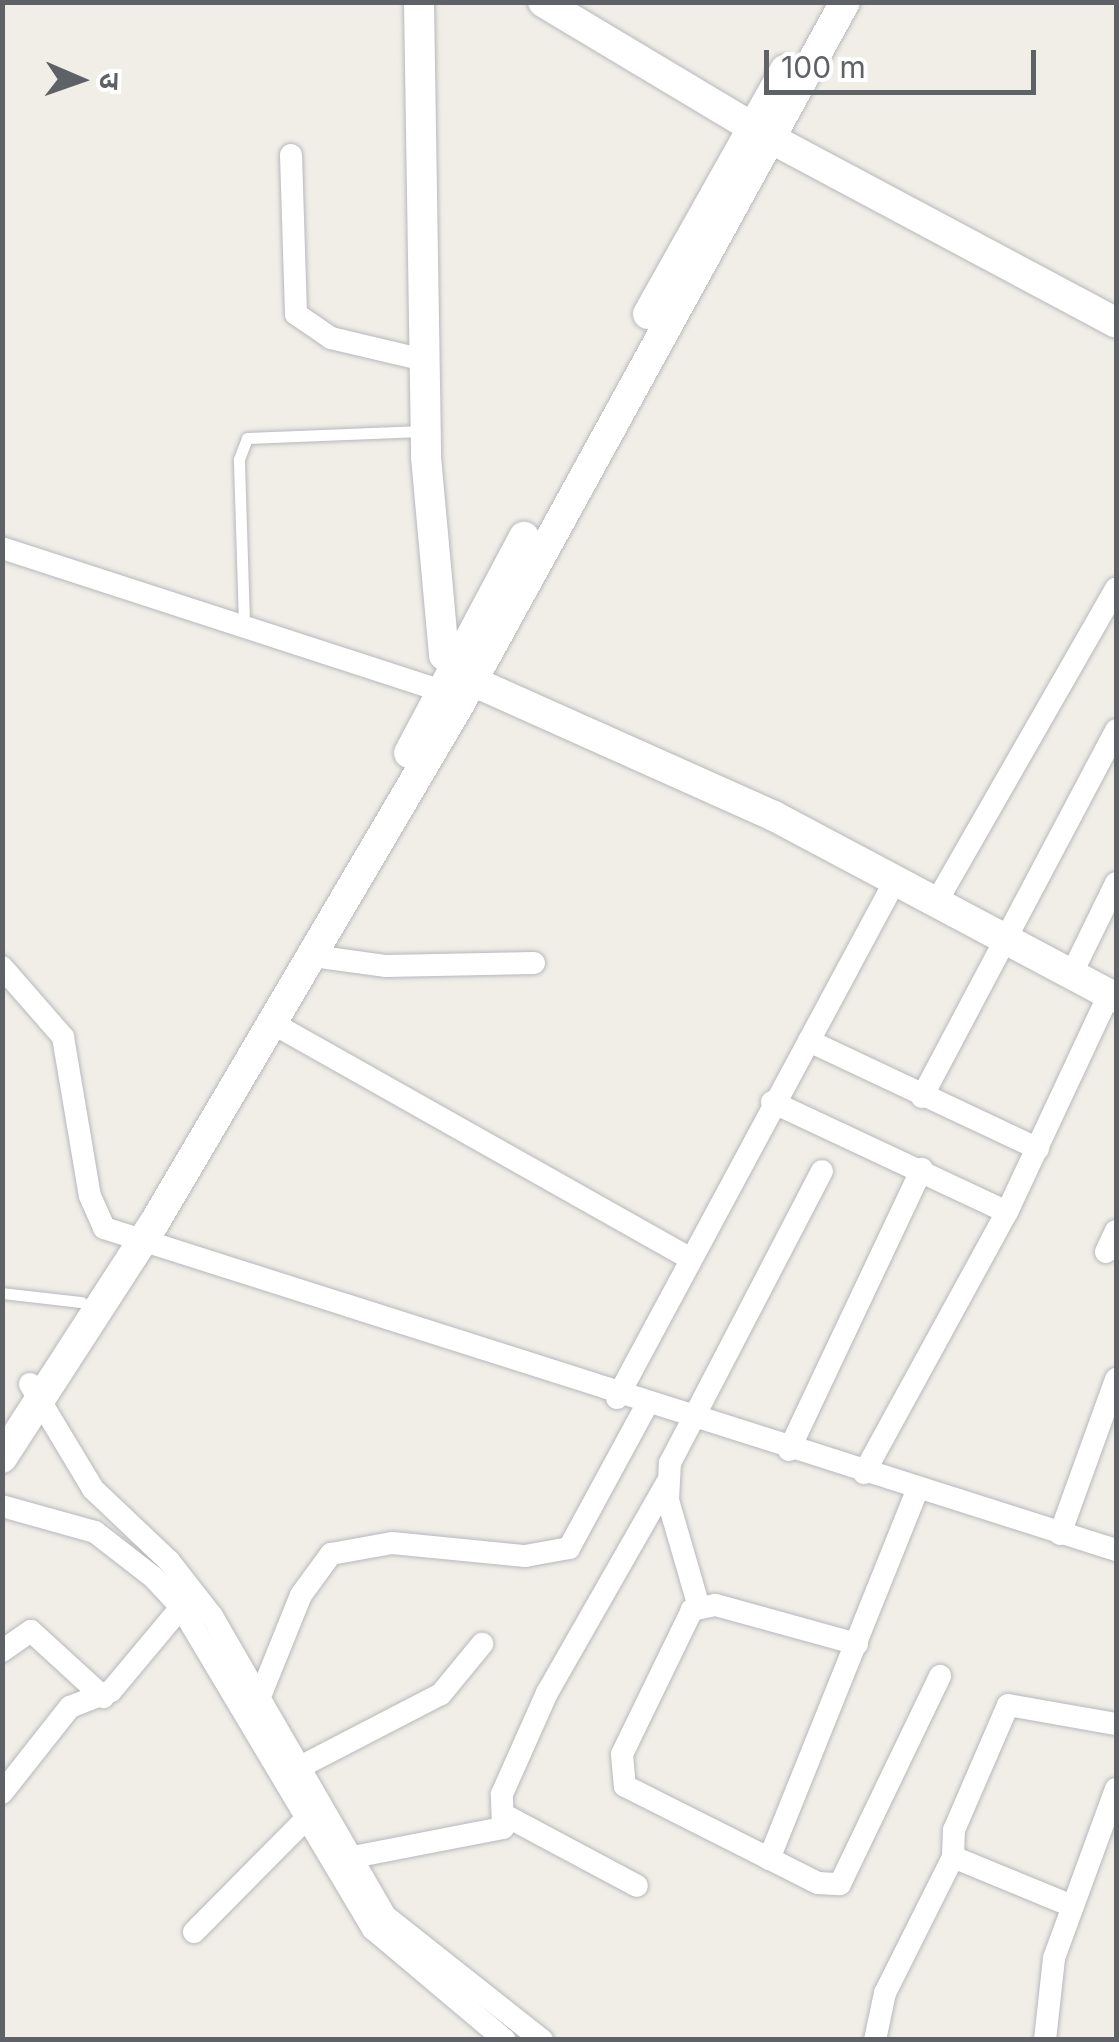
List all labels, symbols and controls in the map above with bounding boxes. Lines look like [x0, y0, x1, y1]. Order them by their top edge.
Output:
north arrow [30, 30, 130, 130]
scale bar [769, 30, 1042, 92]
text: 100 m [781, 49, 866, 85]
text: उ [93, 72, 127, 90]

